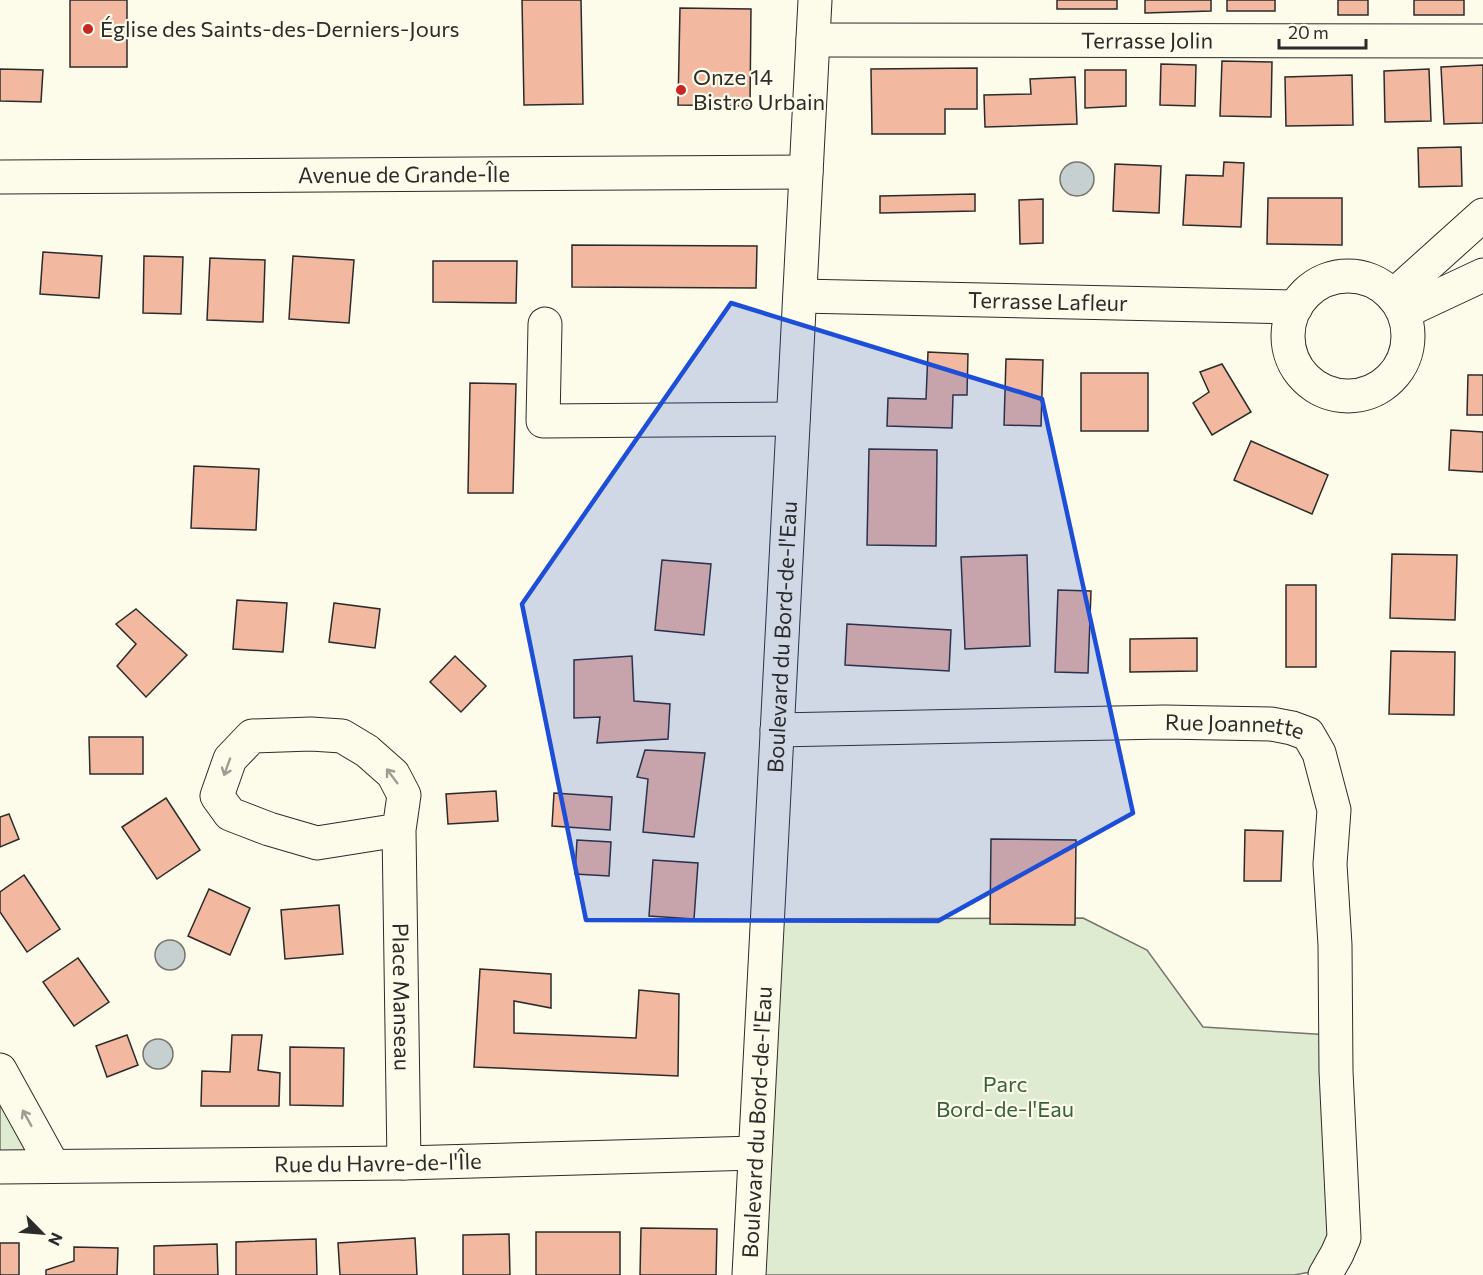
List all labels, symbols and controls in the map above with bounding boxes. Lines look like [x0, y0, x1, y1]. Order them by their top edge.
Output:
scale bar [1279, 12, 1366, 50]
place label: Église des Saints-des-Derniers-Jours [100, 15, 460, 42]
text: 20 m [1288, 21, 1329, 43]
marker: Église des Saints-des-Derniers-Jours [81, 22, 95, 36]
street label: Terrasse Jolin [1081, 26, 1213, 54]
place label: Onze 14 Bistro Urbain [693, 63, 825, 115]
marker: Onze 14 Bistro Urbain [674, 83, 688, 97]
street label: Avenue de Grande-Île [298, 160, 510, 188]
street label: Terrasse Lafleur [968, 286, 1128, 316]
street label: Boulevard du Bord-de-l'Eau [761, 500, 802, 773]
street label: Rue Joannette [1165, 708, 1309, 745]
one-way arrow [221, 758, 232, 776]
one-way arrow [385, 768, 398, 784]
street label: Place Manseau [387, 923, 417, 1071]
street label: Boulevard du Bord-de-l'Eau [736, 986, 777, 1259]
park label: Parc Bord-de-l'Eau [936, 1070, 1074, 1122]
one-way arrow [20, 1110, 32, 1127]
street label: Rue du Havre-de-l'Île [274, 1147, 482, 1177]
north arrow [12, 1203, 72, 1263]
text: N [45, 1230, 67, 1249]

